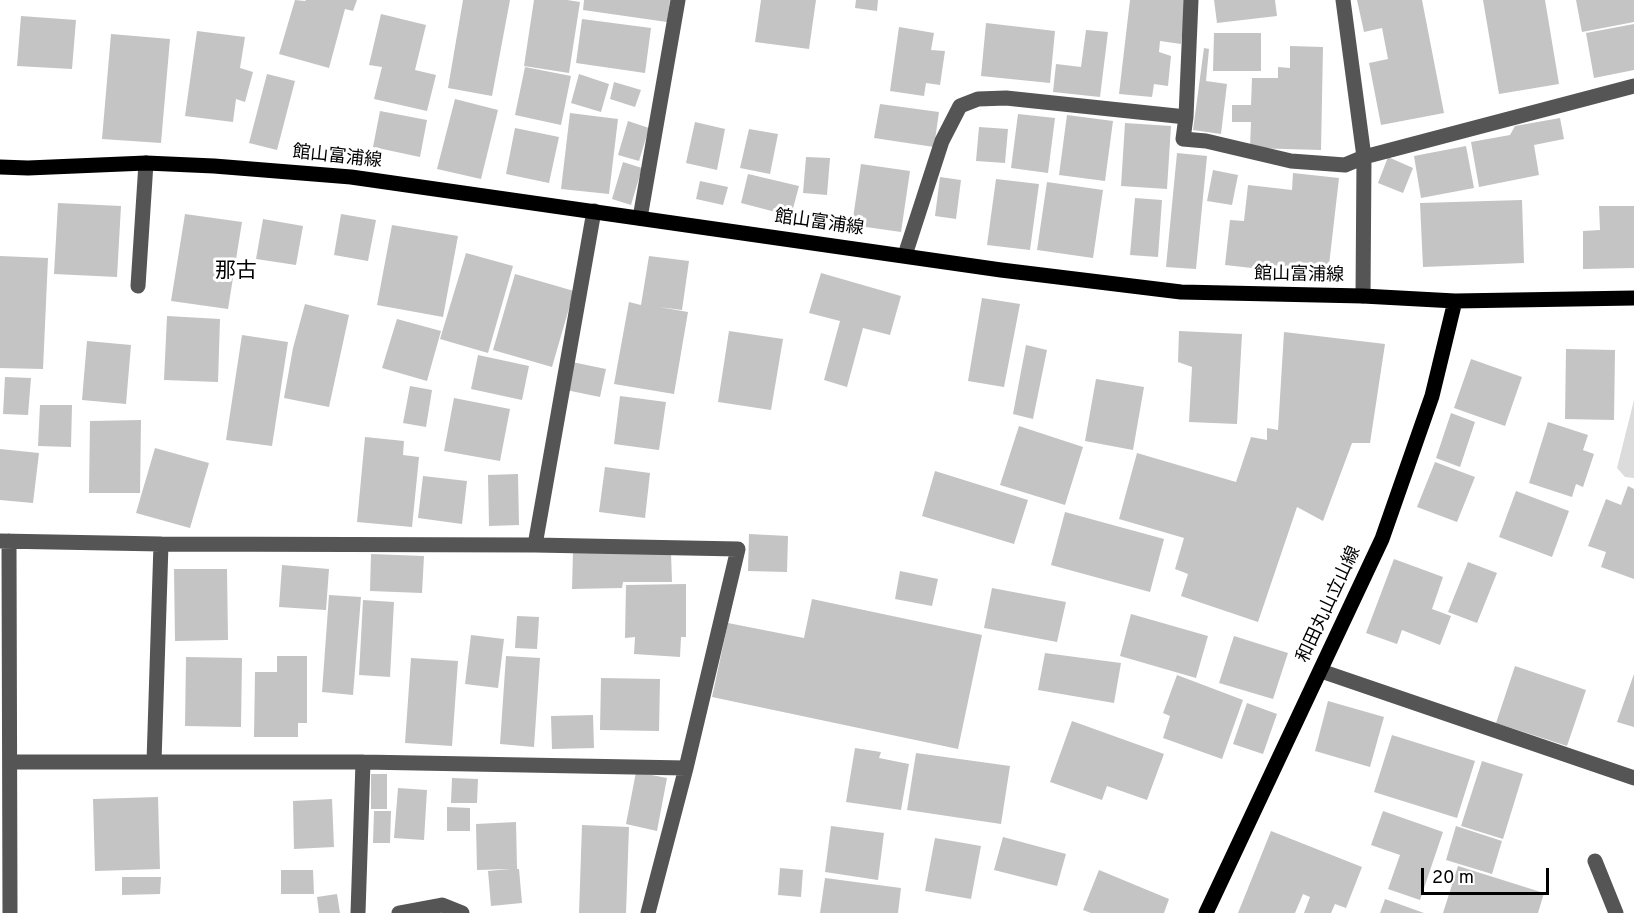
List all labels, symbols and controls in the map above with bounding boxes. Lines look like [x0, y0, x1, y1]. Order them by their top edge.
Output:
street label: 館山富浦線 [291, 143, 383, 173]
street label: 館山富浦線 [773, 207, 865, 241]
district label: 那古 [215, 260, 257, 286]
street label: 館山富浦線 [1254, 264, 1344, 288]
street label: 和田丸山立山線 [1294, 543, 1366, 667]
scale bar [1424, 856, 1552, 894]
text: 20 m [1432, 867, 1474, 890]

